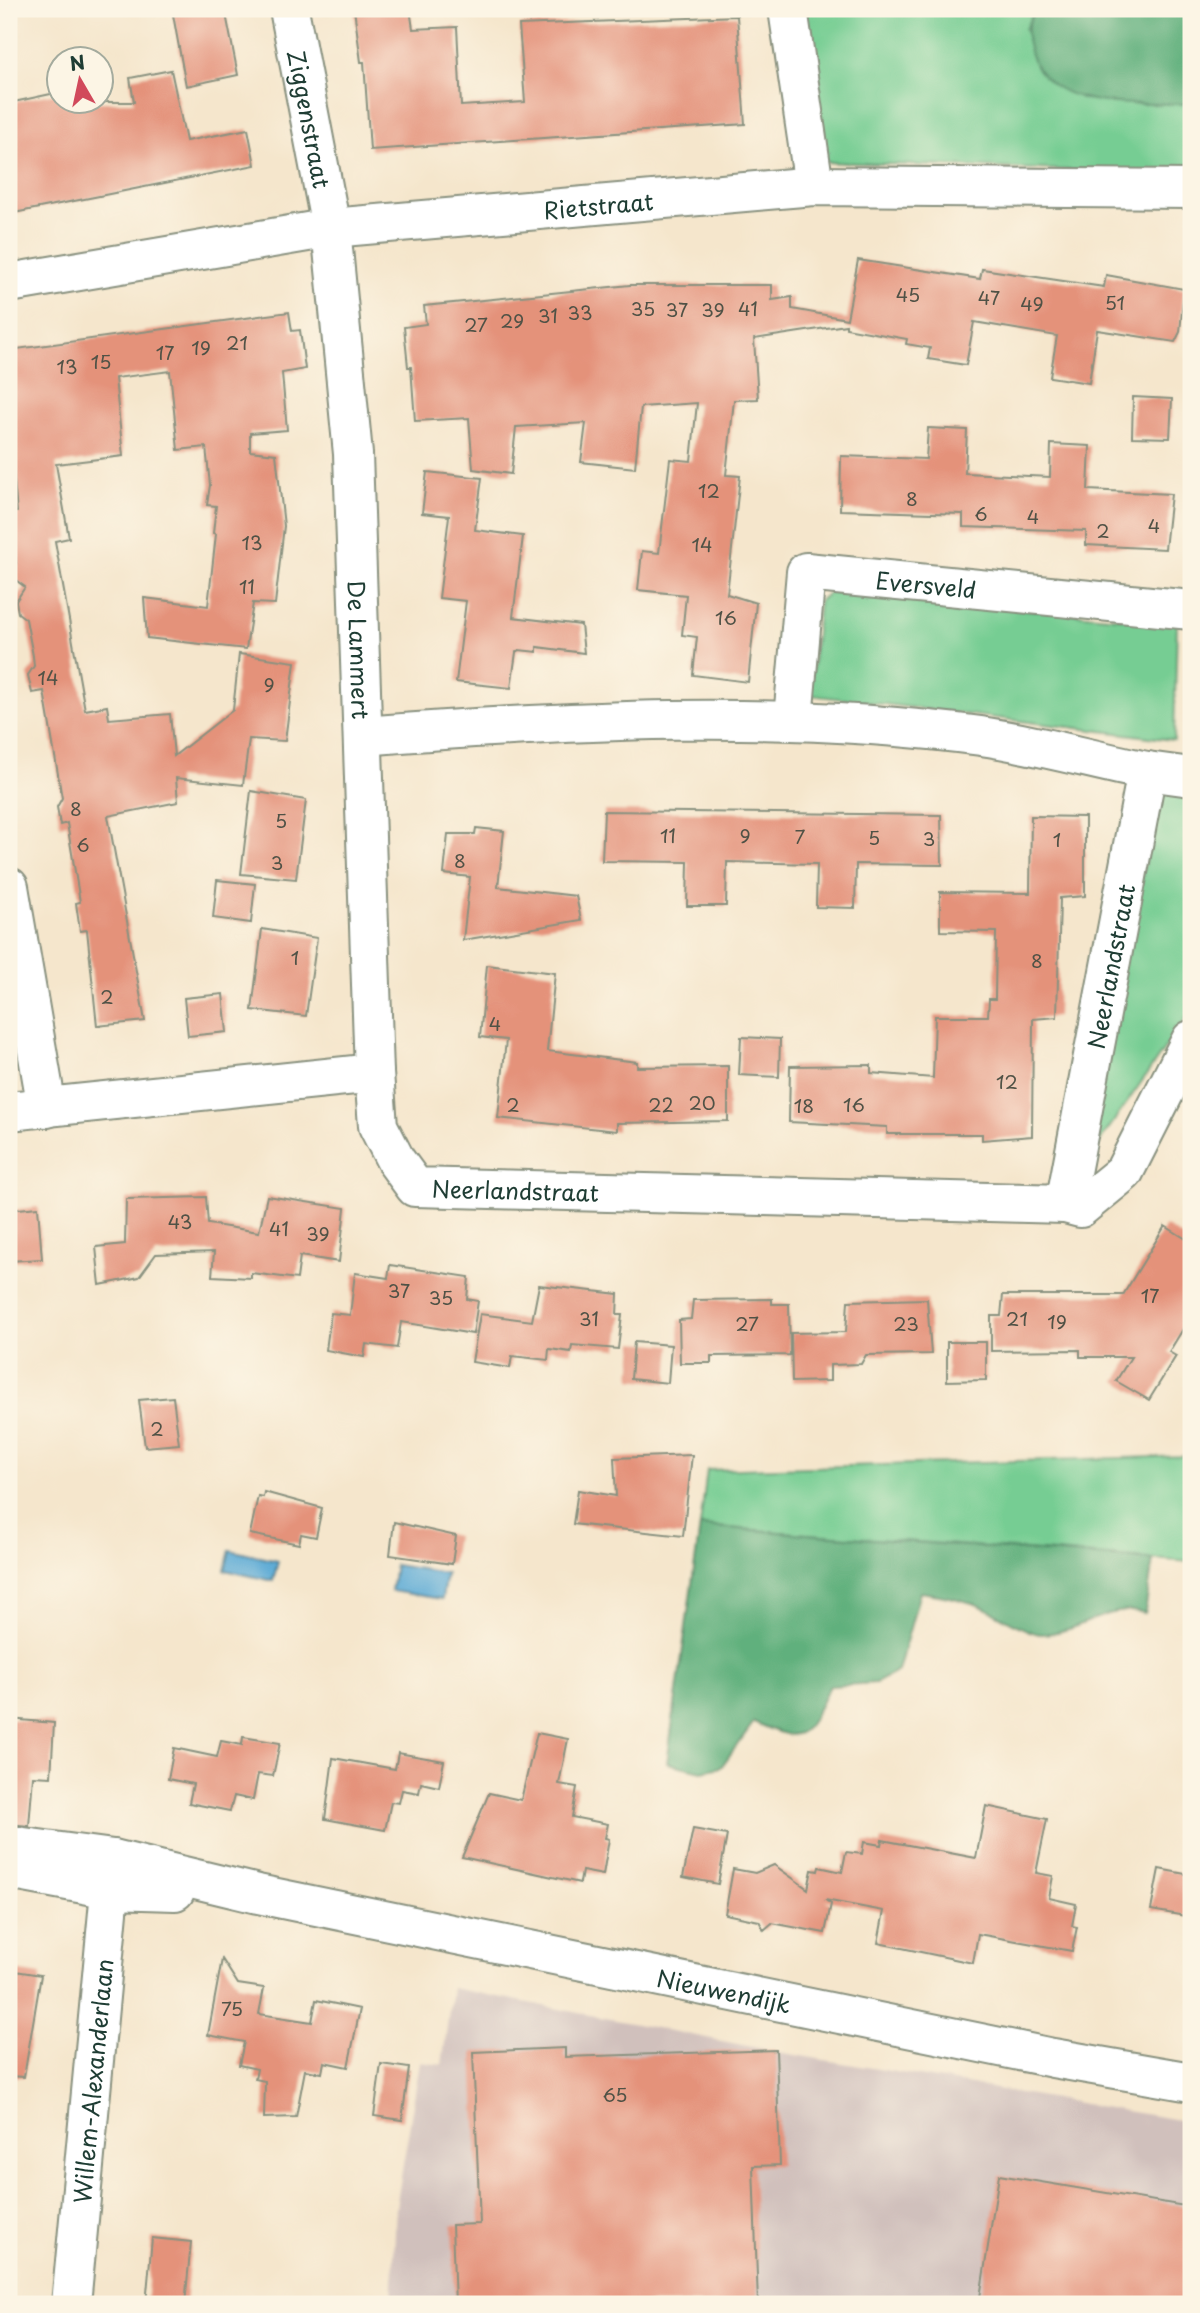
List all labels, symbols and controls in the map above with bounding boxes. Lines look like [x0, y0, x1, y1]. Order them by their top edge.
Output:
north arrow [46, 46, 116, 116]
text: N [68, 47, 87, 77]
street label: Ziggenstraat [280, 47, 340, 191]
street label: Rietstraat [542, 183, 655, 227]
house number: 45 [896, 280, 920, 308]
house number: 47 [978, 283, 1000, 311]
house number: 51 [1105, 288, 1125, 316]
house number: 49 [1020, 289, 1044, 317]
house number: 35 [631, 294, 655, 322]
house number: 41 [738, 294, 758, 322]
house number: 37 [666, 295, 688, 323]
house number: 39 [701, 295, 725, 323]
house number: 33 [568, 298, 592, 326]
house number: 31 [538, 301, 558, 329]
house number: 29 [500, 306, 524, 334]
house number: 27 [464, 310, 488, 338]
house number: 21 [226, 328, 248, 356]
house number: 19 [191, 333, 211, 361]
house number: 17 [156, 338, 174, 366]
house number: 15 [91, 347, 111, 375]
house number: 13 [56, 352, 78, 380]
house number: 12 [698, 476, 720, 504]
house number: 8 [906, 484, 918, 512]
house number: 6 [974, 499, 988, 527]
house number: 4 [1027, 502, 1039, 530]
house number: 4 [1148, 511, 1160, 539]
house number: 2 [1096, 516, 1110, 544]
house number: 13 [241, 528, 263, 556]
house number: 14 [691, 530, 713, 558]
street label: Eversveld [874, 561, 978, 606]
house number: 11 [239, 572, 255, 600]
street label: De Lammert [340, 580, 379, 720]
house number: 16 [715, 603, 737, 631]
house number: 14 [37, 663, 59, 691]
house number: 9 [263, 670, 275, 698]
house number: 8 [70, 794, 82, 822]
house number: 5 [275, 806, 287, 834]
house number: 11 [660, 821, 676, 849]
house number: 9 [739, 821, 751, 849]
house number: 7 [795, 822, 806, 850]
house number: 5 [868, 823, 880, 851]
house number: 3 [923, 824, 935, 852]
house number: 1 [1053, 825, 1061, 853]
house number: 6 [76, 830, 90, 858]
house number: 8 [454, 846, 466, 874]
house number: 3 [271, 848, 283, 876]
street label: Neerlandstraat [1077, 881, 1143, 1052]
house number: 1 [291, 943, 299, 971]
house number: 8 [1031, 946, 1043, 974]
house number: 2 [100, 982, 114, 1010]
house number: 4 [489, 1009, 501, 1037]
house number: 12 [996, 1067, 1018, 1095]
house number: 20 [688, 1088, 716, 1116]
house number: 2 [506, 1090, 520, 1118]
house number: 22 [648, 1090, 674, 1118]
house number: 16 [843, 1090, 865, 1118]
house number: 18 [794, 1091, 814, 1119]
street label: Neerlandstraat [431, 1170, 599, 1209]
house number: 43 [168, 1207, 192, 1235]
house number: 41 [269, 1214, 289, 1242]
house number: 39 [306, 1219, 330, 1247]
house number: 37 [388, 1276, 410, 1304]
house number: 17 [1141, 1281, 1159, 1309]
house number: 35 [429, 1283, 453, 1311]
house number: 31 [579, 1304, 599, 1332]
house number: 21 [1006, 1304, 1028, 1332]
house number: 19 [1047, 1307, 1067, 1335]
house number: 27 [735, 1309, 759, 1337]
house number: 23 [893, 1309, 919, 1337]
house number: 2 [150, 1414, 164, 1442]
street label: Willem-Alexanderlaan [63, 1957, 121, 2205]
street label: Nieuwendijk [654, 1959, 794, 2021]
house number: 75 [221, 1994, 243, 2022]
house number: 65 [602, 2080, 628, 2108]

